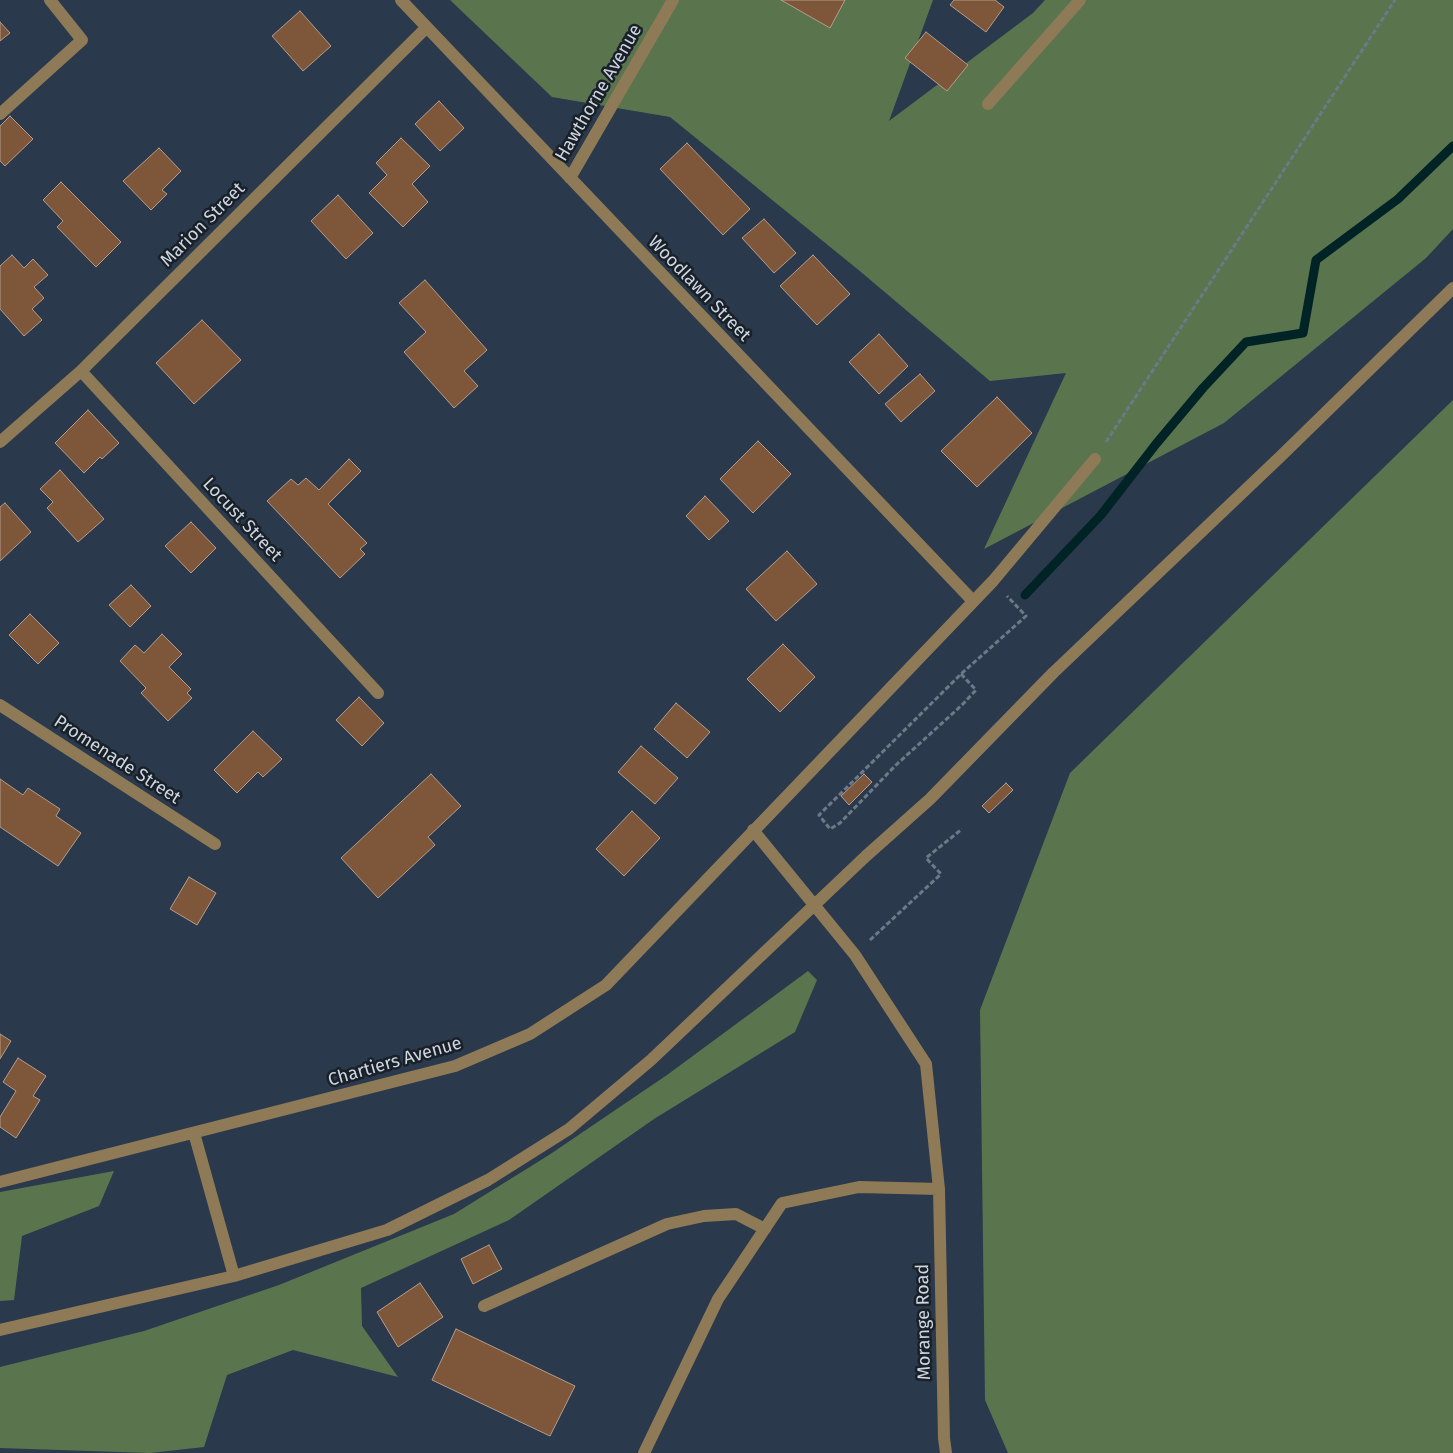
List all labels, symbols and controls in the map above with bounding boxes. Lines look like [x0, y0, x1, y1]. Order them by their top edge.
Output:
street label: Hawthorne Avenue [551, 21, 647, 165]
street label: Marion Street [156, 178, 250, 272]
street label: Woodlawn Street [643, 232, 755, 346]
street label: Locust Street [198, 474, 286, 566]
street label: Promenade Street [50, 711, 184, 809]
street label: Chartiers Avenue [326, 1033, 464, 1091]
street label: Morange Road [912, 1264, 936, 1380]

